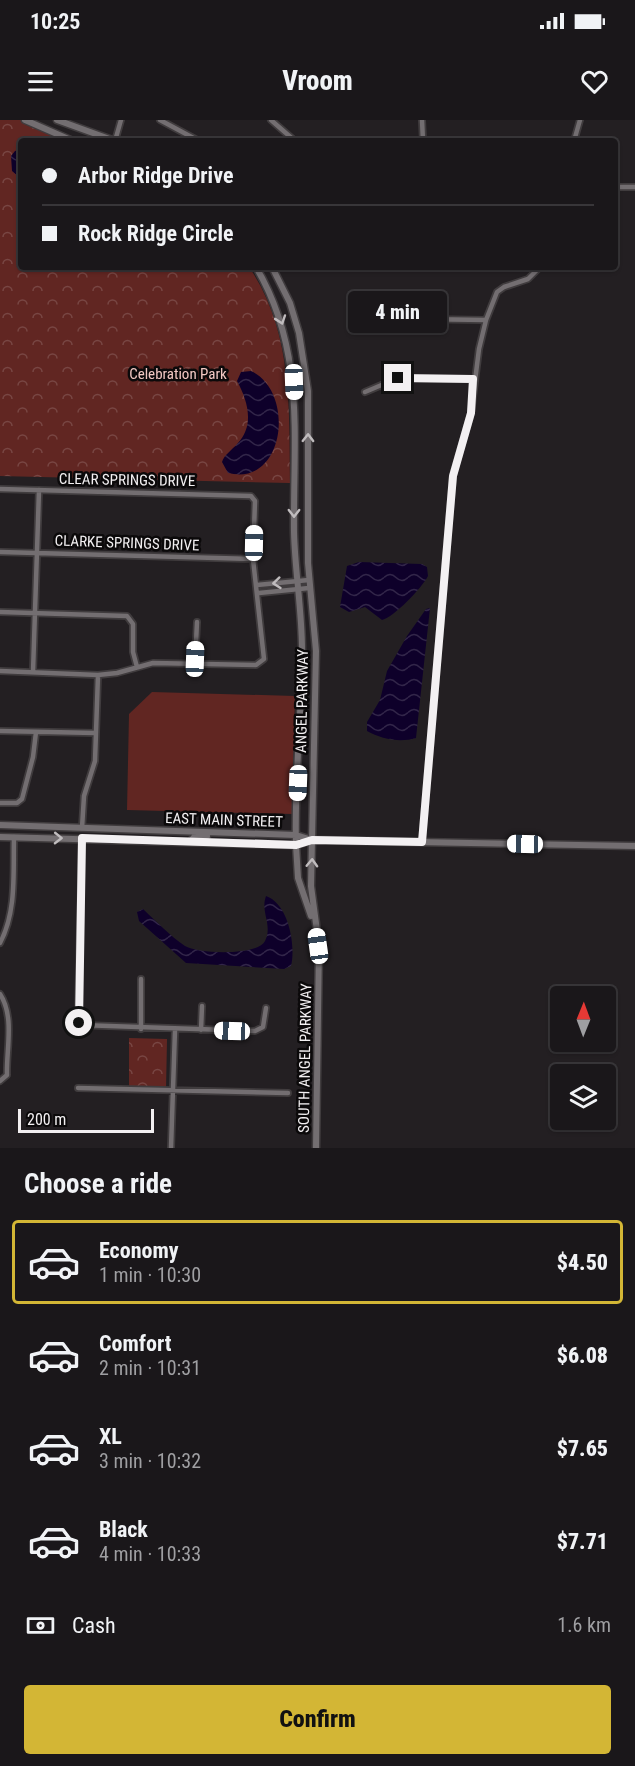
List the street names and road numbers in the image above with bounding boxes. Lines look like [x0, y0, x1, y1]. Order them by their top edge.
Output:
street label: CLEAR SPRINGS DRIVE [59, 470, 195, 490]
street label: CLARKE SPRINGS DRIVE [54, 531, 200, 555]
street label: ANGEL PARKWAY [292, 649, 312, 753]
street label: EAST MAIN STREET [165, 809, 283, 831]
street label: SOUTH ANGEL PARKWAY [295, 983, 315, 1133]

